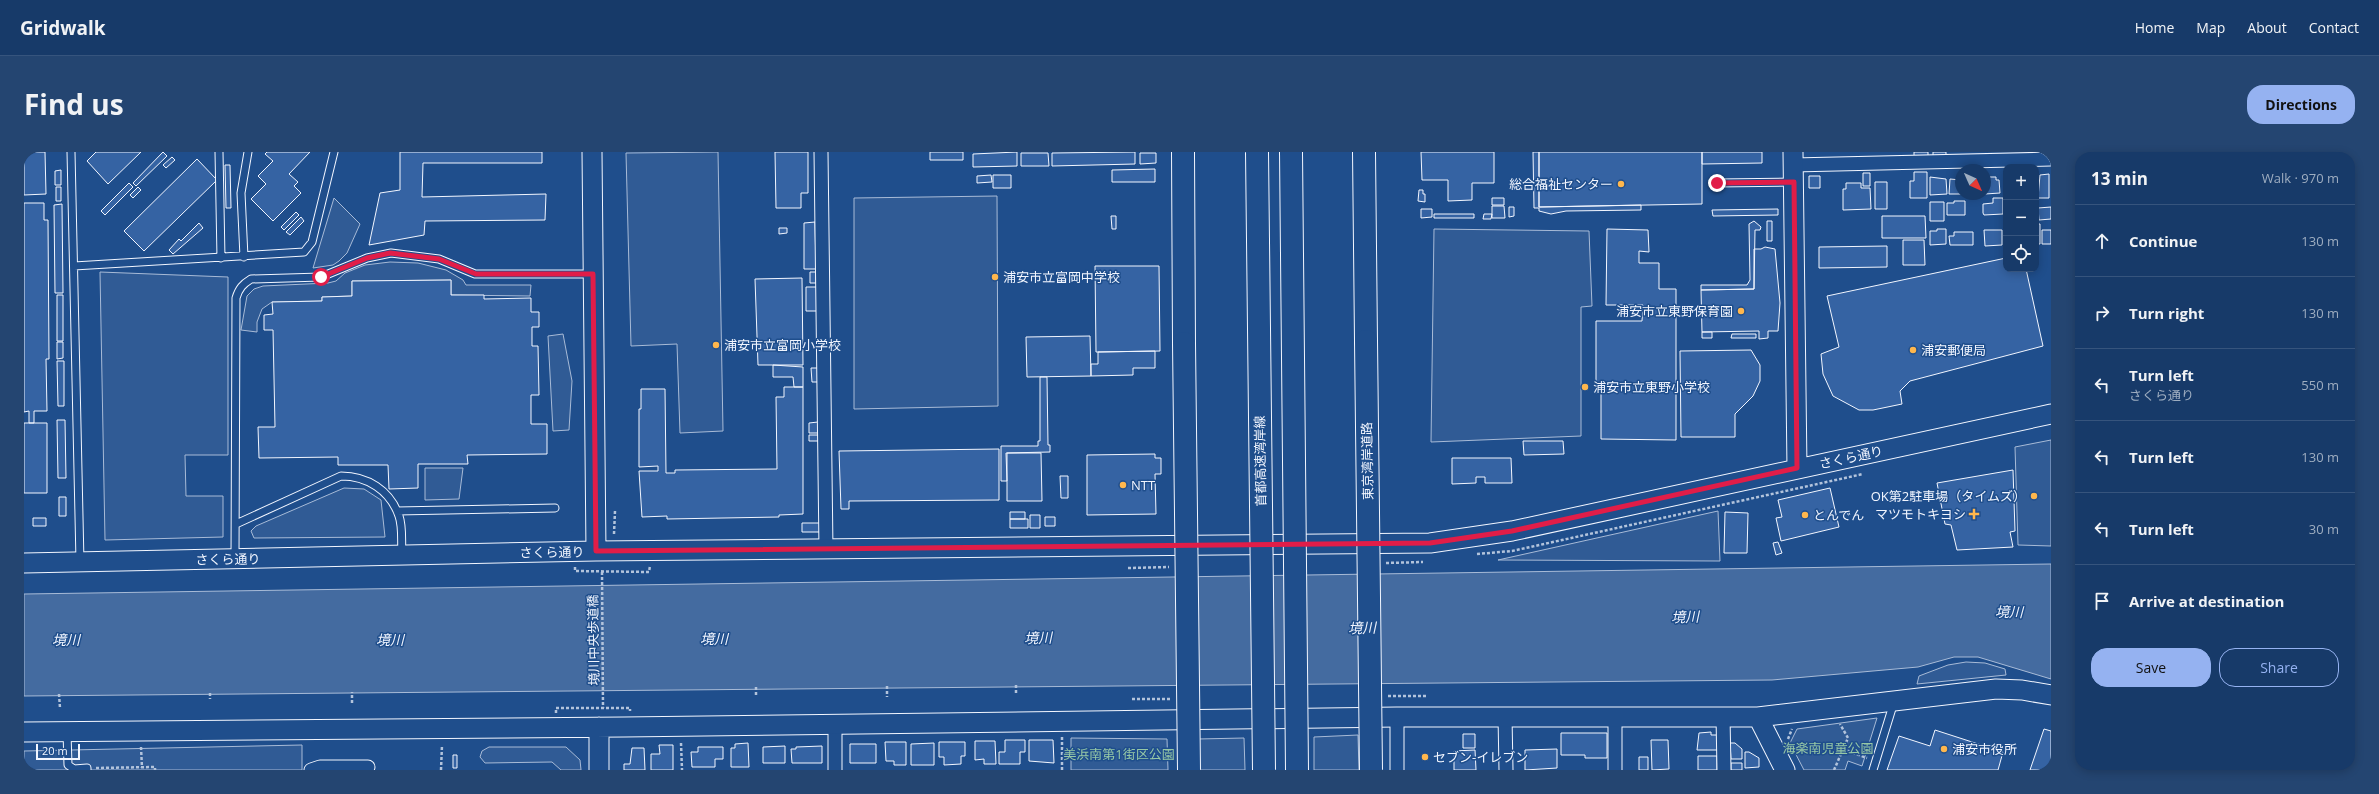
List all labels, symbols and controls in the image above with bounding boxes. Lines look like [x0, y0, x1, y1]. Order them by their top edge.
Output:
text: Gridwalk [20, 15, 106, 41]
text: Home [2135, 18, 2174, 37]
text: Map [2196, 18, 2225, 37]
text: About [2247, 18, 2287, 37]
text: Contact [2309, 18, 2359, 37]
text: Find us [24, 85, 124, 123]
button: Directions [2247, 85, 2355, 124]
north arrow [1955, 164, 1991, 200]
map controls [2003, 164, 2039, 272]
button: + [2003, 164, 2039, 200]
text: 13 min [2091, 167, 2148, 190]
text: Walk · 970 m [2262, 169, 2339, 187]
route end [1708, 174, 1726, 192]
place label: 総合福祉センター [1509, 175, 1613, 193]
marker: 総合福祉センター [1616, 179, 1626, 189]
button: − [2003, 200, 2039, 236]
icon: ahead [2091, 230, 2113, 252]
text: Continue [2129, 231, 2197, 251]
text: 130 m [2301, 232, 2339, 250]
button: locate [2003, 236, 2039, 272]
route start [312, 268, 330, 286]
place label: 浦安市立富岡中学校 [1003, 268, 1120, 286]
marker: 浦安市立富岡中学校 [990, 272, 1000, 282]
place label: 浦安市立東野保育園 [1616, 302, 1733, 320]
icon: right [2091, 302, 2113, 324]
text: Turn right [2129, 303, 2204, 323]
text: 130 m [2301, 304, 2339, 322]
marker: 浦安市立東野保育園 [1736, 306, 1746, 316]
place label: 浦安市立富岡小学校 [724, 336, 841, 354]
marker: 浦安市立富岡小学校 [711, 340, 721, 350]
place label: 浦安郵便局 [1921, 341, 1986, 359]
marker: 浦安郵便局 [1908, 345, 1918, 355]
text: Turn left [2129, 365, 2194, 385]
icon: left [2091, 374, 2113, 396]
text: 550 m [2301, 376, 2339, 394]
place label: 浦安市立東野小学校 [1593, 378, 1710, 396]
marker: 浦安市立東野小学校 [1580, 382, 1590, 392]
text: さくら通り [2129, 386, 2194, 404]
street label: 首都高速湾岸線 [1250, 415, 1270, 507]
street label: 東京湾岸道路 [1357, 422, 1377, 500]
street label: さくら通り [1817, 441, 1885, 473]
icon: left [2091, 446, 2113, 468]
text: Turn left [2129, 447, 2194, 467]
text: 130 m [2301, 448, 2339, 466]
place label: NTT [1131, 476, 1156, 494]
marker: NTT [1118, 480, 1128, 490]
place label: OK第2駐車場（タイムズ） [1871, 487, 2026, 505]
marker: OK第2駐車場（タイムズ） [2029, 491, 2039, 501]
place label: マツモトキヨシ [1875, 505, 1966, 523]
place label: とんでん [1813, 506, 1864, 524]
marker: マツモトキヨシ [1969, 509, 1979, 519]
marker: とんでん [1800, 510, 1810, 520]
icon: left [2091, 518, 2113, 540]
text: Turn left [2129, 519, 2194, 539]
text: 30 m [2309, 520, 2339, 538]
street label: さくら通り [519, 542, 585, 562]
street label: さくら通り [195, 549, 261, 569]
icon: arrive [2091, 590, 2113, 612]
text: Arrive at destination [2129, 591, 2284, 611]
street label: 境川中央歩道橋 [583, 594, 603, 686]
water label: 境川 [1995, 602, 2025, 621]
water label: 境川 [1671, 606, 1701, 626]
water label: 境川 [1348, 617, 1378, 637]
water label: 境川 [1024, 627, 1054, 647]
water label: 境川 [700, 629, 730, 648]
water label: 境川 [52, 630, 82, 649]
water label: 境川 [376, 630, 406, 649]
button: Save [2091, 648, 2211, 687]
button: Share [2219, 648, 2339, 687]
park label: 海楽南児童公園 [1782, 739, 1874, 757]
place label: 浦安市役所 [1952, 740, 2017, 758]
scale bar [36, 742, 80, 761]
text: 20 m [42, 743, 68, 758]
marker: 浦安市役所 [1939, 744, 1949, 754]
park label: 美浜南第1街区公園 [1063, 745, 1175, 763]
place label: セブン-イレブン [1433, 748, 1528, 766]
marker: セブン-イレブン [1420, 752, 1430, 762]

